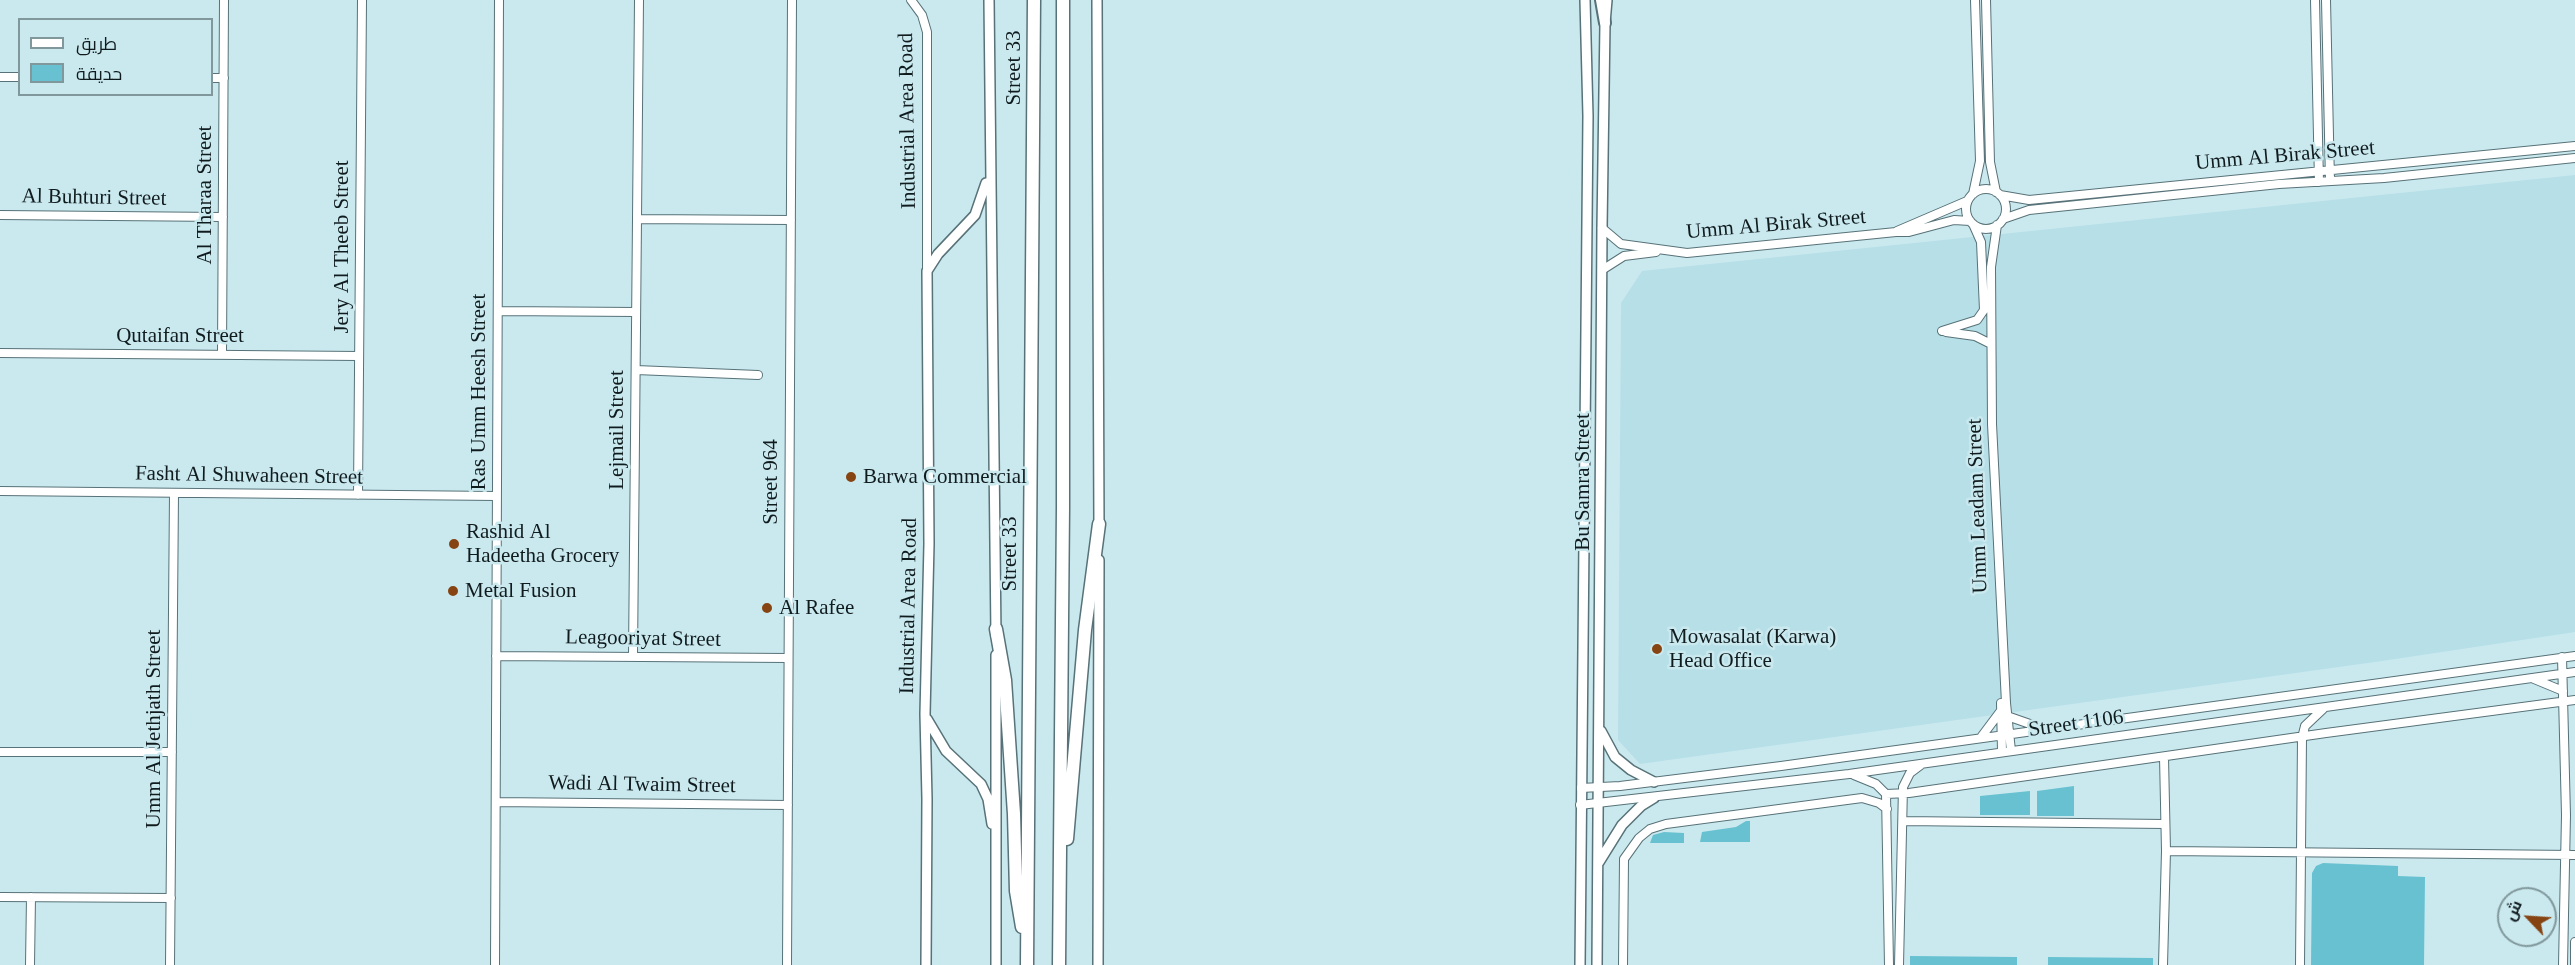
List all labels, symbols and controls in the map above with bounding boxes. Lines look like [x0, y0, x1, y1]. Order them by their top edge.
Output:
legend [18, 18, 213, 96]
text: طريق [76, 27, 117, 60]
street label: Street 33 [1001, 27, 1027, 109]
street label: Industrial Area Road [894, 31, 922, 211]
text: حديقة [76, 57, 122, 90]
street label: Al Tharaa Street [192, 124, 218, 266]
street label: Umm Al Birak Street [2194, 136, 2376, 176]
street label: Jery Al Theeb Street [329, 160, 355, 334]
street label: Al Buhturi Street [20, 184, 168, 212]
street label: Umm Al Birak Street [1685, 205, 1867, 245]
street label: Ras Umm Heesh Street [466, 289, 492, 495]
street label: Qutaifan Street [112, 323, 248, 349]
street label: Lejmail Street [604, 369, 630, 491]
street label: Bu Samra Street [1570, 410, 1596, 554]
street label: Umm Leadam Street [1962, 414, 1994, 598]
street label: Street 964 [758, 435, 784, 529]
street label: Fasht Al Shuwaheen Street [129, 461, 369, 491]
place label: Barwa Commercial [863, 464, 1029, 490]
marker: Barwa Commercial [844, 470, 858, 484]
street label: Street 33 [997, 513, 1023, 595]
street label: Industrial Area Road [895, 516, 923, 696]
place label: Rashid Al Hadeetha Grocery [466, 519, 625, 569]
marker: Rashid Al Hadeetha Grocery [447, 537, 461, 551]
place label: Metal Fusion [465, 578, 579, 604]
marker: Metal Fusion [446, 584, 460, 598]
place label: Al Rafee [779, 595, 852, 621]
marker: Al Rafee [760, 601, 774, 615]
place label: Mowasalat (Karwa) Head Office [1669, 624, 1839, 674]
street label: Leagooriyat Street [562, 625, 724, 653]
street label: Umm Al Jethjath Street [141, 627, 167, 831]
marker: Mowasalat (Karwa) Head Office [1650, 642, 1664, 656]
street label: Street 1106 [2022, 704, 2130, 744]
street label: Wadi Al Twaim Street [548, 771, 736, 799]
north arrow [2497, 887, 2557, 947]
text: ش [2495, 895, 2530, 926]

